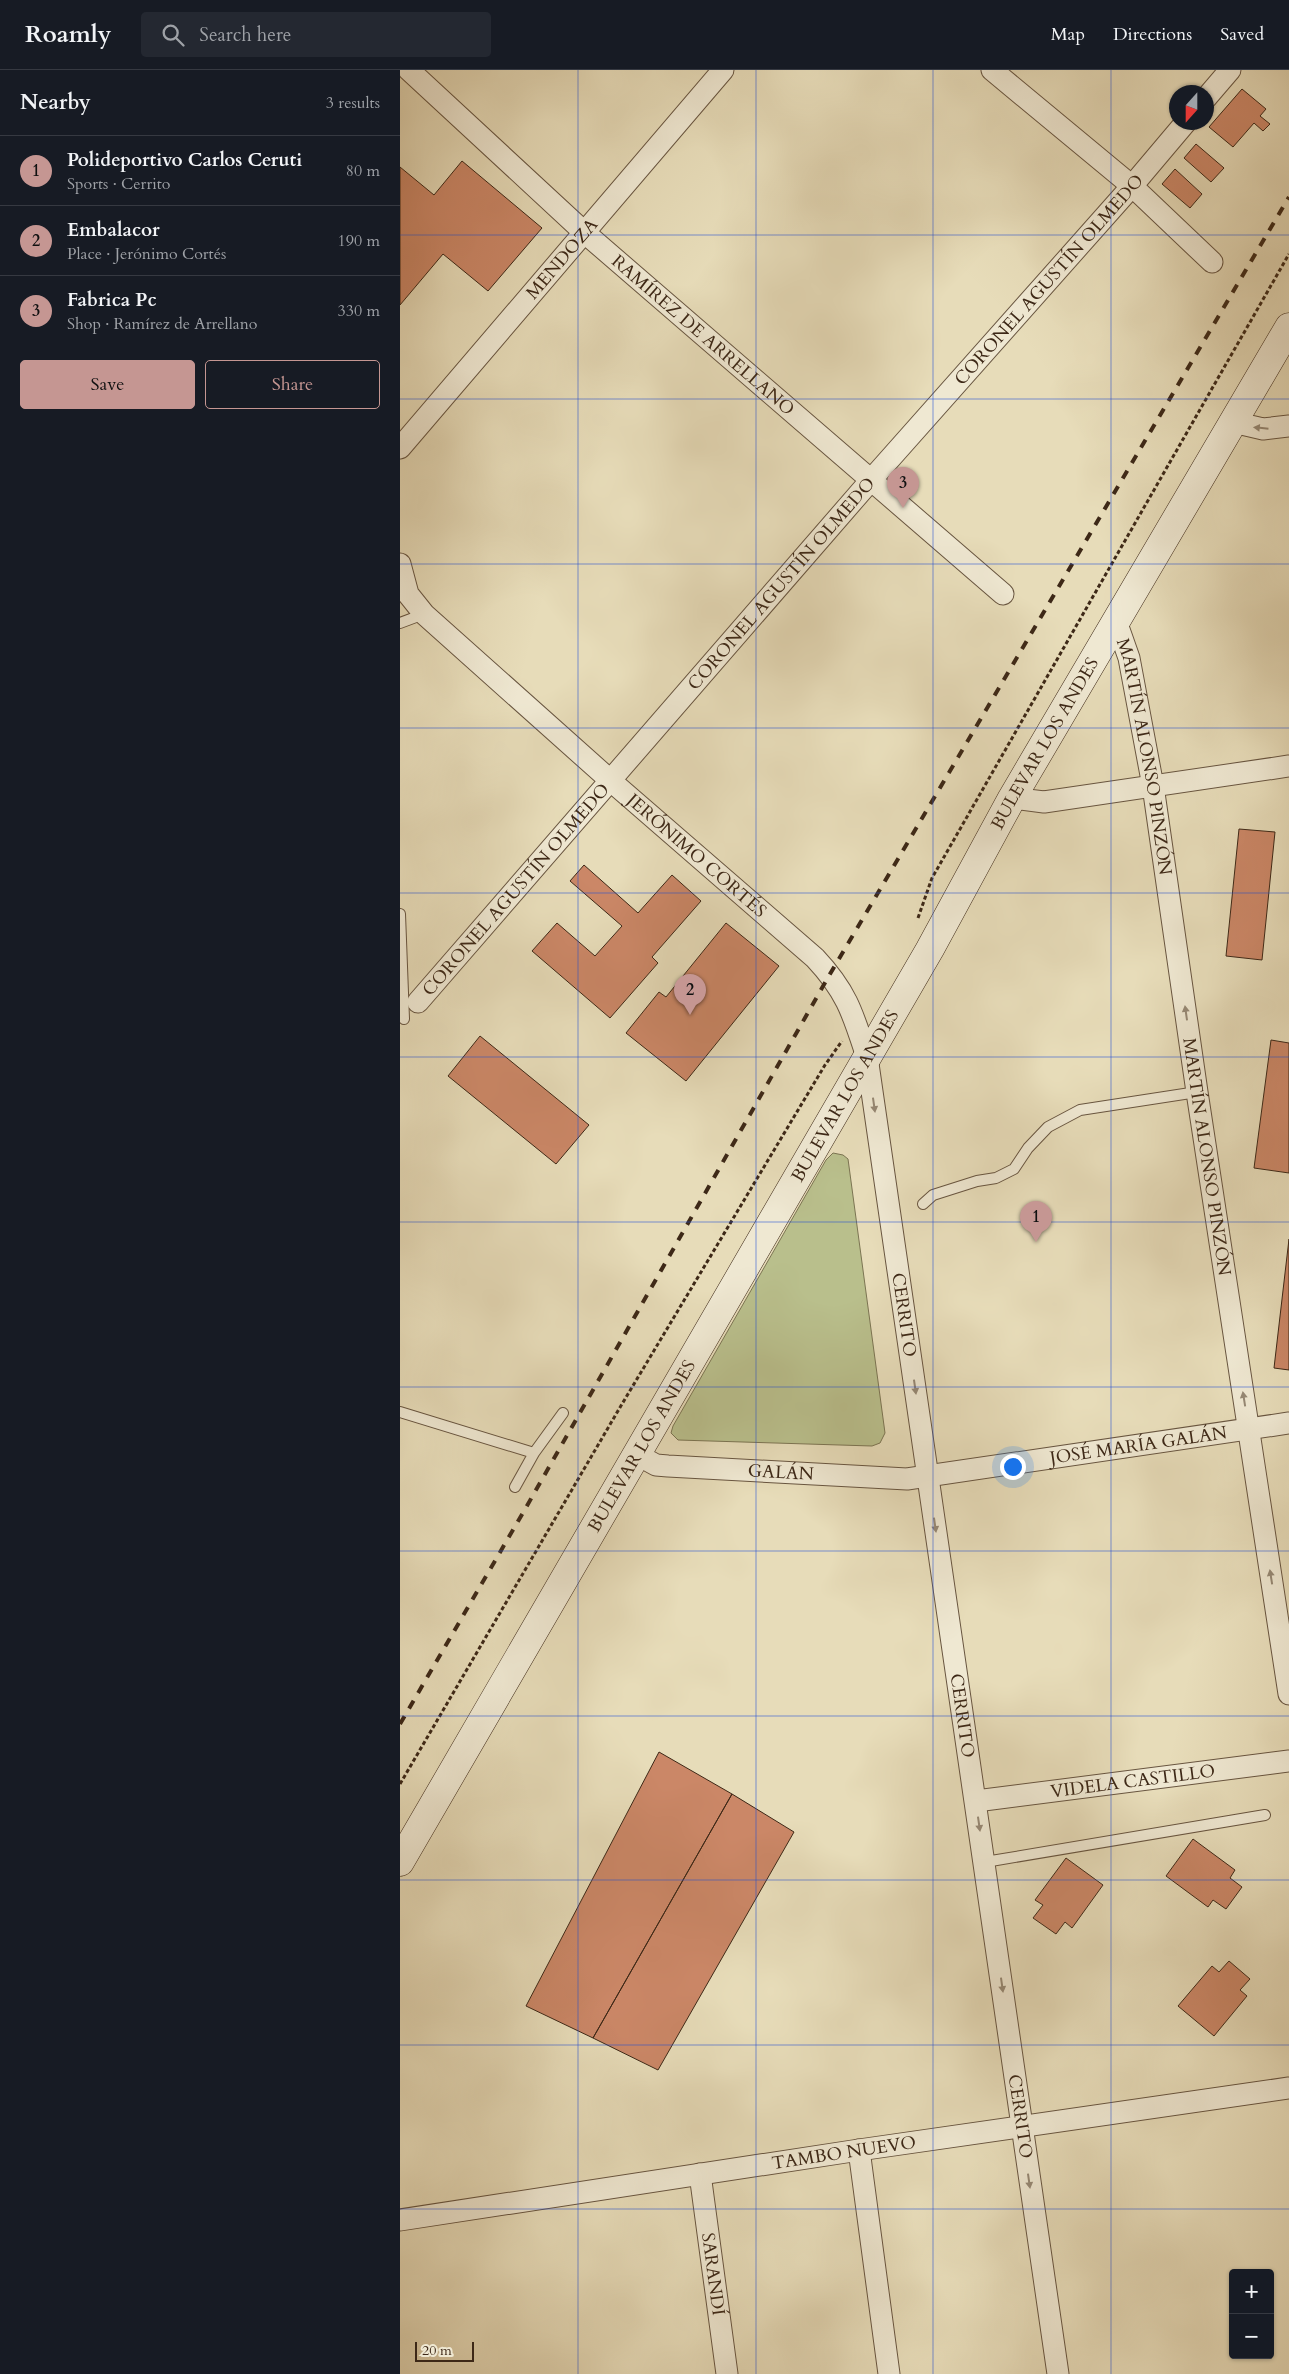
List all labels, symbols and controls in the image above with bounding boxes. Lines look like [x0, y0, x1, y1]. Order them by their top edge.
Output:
search box [141, 12, 491, 57]
text: Roamly [25, 18, 111, 51]
icon: search [159, 21, 187, 49]
text: Search here [199, 22, 291, 48]
text: Map [1051, 22, 1085, 47]
text: Directions [1113, 22, 1192, 47]
text: Saved [1220, 22, 1264, 47]
north arrow [1169, 85, 1214, 130]
text: Nearby [20, 88, 91, 117]
text: 3 results [326, 92, 380, 114]
text: Polideportivo Carlos Ceruti [67, 147, 302, 173]
text: 1 [32, 160, 40, 182]
text: 80 m [346, 160, 380, 182]
street label: CORONEL AGUSTÍN OLMEDO [949, 169, 1150, 391]
text: Sports · Cerrito [67, 173, 170, 195]
street label: MENDOZA [520, 213, 604, 305]
text: Embalacor [67, 217, 160, 243]
text: 2 [32, 230, 40, 252]
text: 190 m [338, 230, 380, 252]
text: Place · Jerónimo Cortés [67, 243, 226, 265]
street label: RAMÍREZ DE ARRELLANO [606, 249, 800, 422]
text: Fabrica Pc [67, 287, 157, 313]
text: 3 [32, 300, 40, 322]
text: 330 m [338, 300, 380, 322]
text: Shop · Ramírez de Arrellano [67, 313, 257, 335]
button: Save [20, 360, 195, 409]
button: Share [205, 360, 380, 409]
one-way arrow [1252, 423, 1268, 431]
pin: 3 [887, 467, 919, 508]
street label: CORONEL AGUSTÍN OLMEDO [682, 472, 881, 696]
street label: MARTÍN ALONSO PINZÓN [1110, 635, 1178, 877]
street label: BULEVAR LOS ANDES [985, 653, 1105, 834]
street label: CORONEL AGUSTÍN OLMEDO [417, 778, 615, 1002]
street label: JERÓNIMO CORTÉS [619, 786, 772, 924]
pin: 2 [674, 974, 706, 1015]
street label: BULEVAR LOS ANDES [785, 1005, 905, 1187]
one-way arrow [1181, 1005, 1189, 1021]
street label: MARTÍN ALONSO PINZÓN [1176, 1036, 1237, 1278]
one-way arrow [870, 1098, 878, 1114]
pin: 1 [1020, 1201, 1052, 1242]
street label: CERRITO [885, 1271, 922, 1359]
street label: BULEVAR LOS ANDES [582, 1355, 702, 1537]
one-way arrow [911, 1380, 919, 1396]
one-way arrow [1240, 1391, 1248, 1407]
street label: JOSÉ MARÍA GALÁN [1045, 1420, 1229, 1471]
your location [1000, 1454, 1026, 1480]
street label: GALÁN [747, 1458, 815, 1487]
one-way arrow [932, 1517, 940, 1533]
one-way arrow [1267, 1569, 1275, 1585]
street label: CERRITO [944, 1672, 980, 1759]
street label: VIDELA CASTILLO [1049, 1759, 1217, 1804]
one-way arrow [976, 1817, 984, 1833]
one-way arrow [998, 1978, 1006, 1994]
street label: CERRITO [1002, 2073, 1039, 2160]
street label: TAMBO NUEVO [770, 2130, 918, 2176]
one-way arrow [1026, 2173, 1034, 2189]
street label: SARANDÍ [695, 2231, 731, 2317]
map controls [1229, 2269, 1274, 2359]
button: + [1229, 2269, 1274, 2314]
button: − [1229, 2314, 1274, 2359]
scale bar [415, 2339, 474, 2362]
text: 20 m [422, 2341, 452, 2360]

